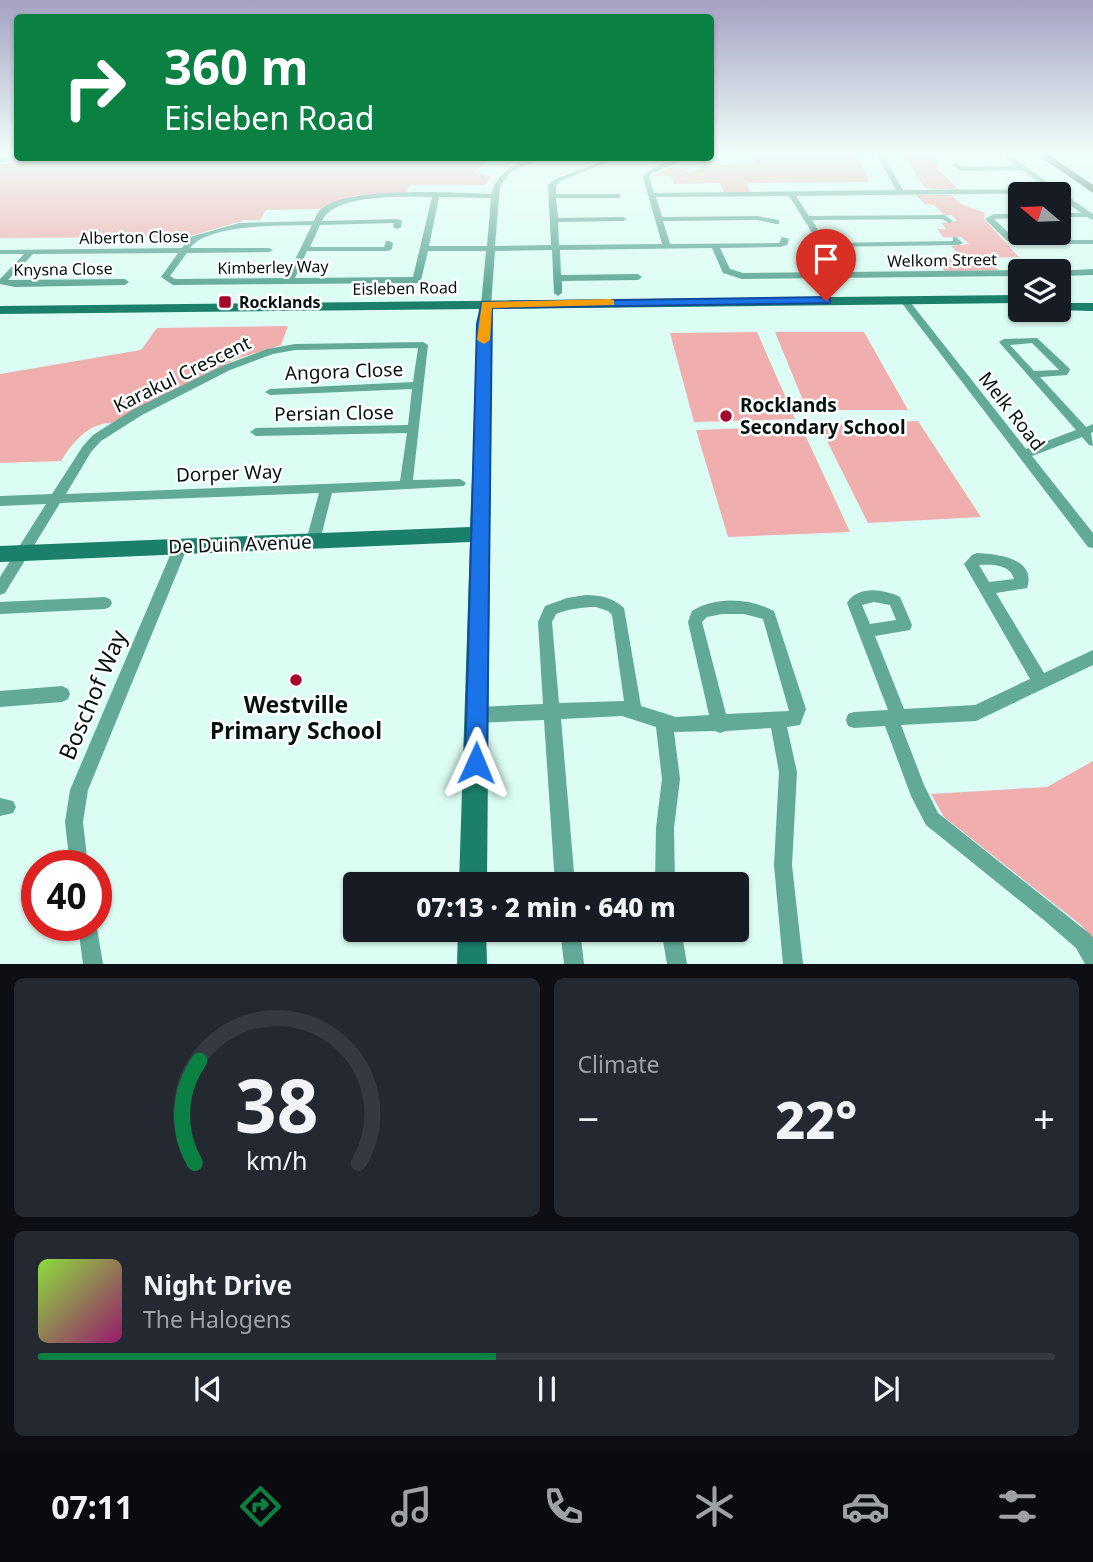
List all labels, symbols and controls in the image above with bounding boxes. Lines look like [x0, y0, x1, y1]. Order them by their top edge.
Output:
text: 360 m [164, 33, 309, 99]
icon: right [49, 42, 140, 133]
text: Eisleben Road [164, 96, 374, 139]
north arrow [1008, 182, 1071, 245]
map controls [1008, 182, 1071, 322]
street label: Alberton Close [79, 225, 189, 249]
pin [796, 229, 856, 301]
icon: arrive [807, 240, 845, 278]
street label: Welkom Street [887, 248, 997, 272]
street label: Kimberley Way [217, 255, 330, 279]
street label: Knysna Close [13, 257, 113, 281]
button: layers [1008, 259, 1071, 322]
street label: Eisleben Road [352, 276, 458, 300]
place label: Rocklands [239, 291, 321, 313]
marker: Rocklands [217, 294, 233, 310]
street label: Karakul Crescent [109, 329, 255, 419]
street label: Angora Close [284, 356, 404, 386]
street label: Melk Road [973, 366, 1051, 456]
place label: Rocklands Secondary School [740, 392, 906, 440]
street label: Persian Close [274, 399, 394, 427]
marker: Rocklands Secondary School [718, 408, 734, 424]
street label: Dorper Way [176, 458, 283, 488]
street label: De Duin Avenue [168, 529, 312, 559]
street label: Boschof Way [50, 624, 134, 765]
marker: Westville Primary School [288, 672, 304, 688]
place label: Westville Primary School [210, 688, 382, 746]
position arrow [439, 726, 513, 800]
speed limit sign: 40 [21, 850, 112, 941]
text: 07:13 · 2 min · 640 m [416, 889, 676, 925]
text: Climate [578, 1048, 660, 1080]
text: 38 [235, 1056, 318, 1155]
text: 22° [775, 1083, 857, 1154]
text: − [578, 1092, 599, 1144]
text: + [1033, 1092, 1055, 1144]
text: km/h [246, 1143, 308, 1177]
text: Night Drive [143, 1267, 292, 1303]
text: The Halogens [143, 1303, 291, 1335]
icon: previous [189, 1370, 227, 1408]
icon: pause [528, 1370, 566, 1408]
icon: next [867, 1370, 905, 1408]
icon: directions [236, 1482, 285, 1531]
icon: music [387, 1482, 436, 1531]
icon: phone [539, 1482, 588, 1531]
icon: climate [690, 1482, 739, 1531]
icon: car [841, 1482, 890, 1531]
icon: filters [993, 1482, 1042, 1531]
text: 07:11 [51, 1485, 133, 1528]

